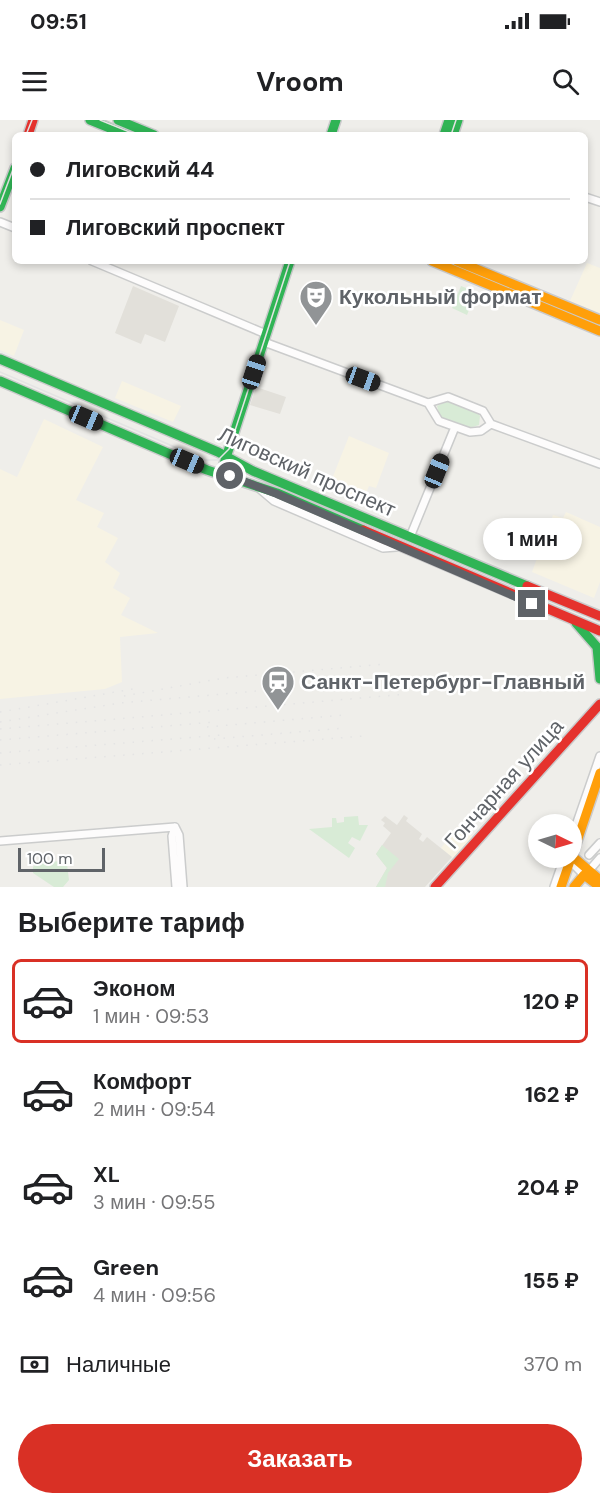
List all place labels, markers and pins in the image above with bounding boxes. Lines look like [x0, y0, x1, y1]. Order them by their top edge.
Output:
theatre icon: Кукольный формат [298, 279, 334, 326]
place label: Кукольный формат [339, 283, 541, 311]
station icon: Санкт-Петербург-Главный [260, 664, 296, 711]
place label: Санкт-Петербург-Главный [301, 668, 585, 696]

